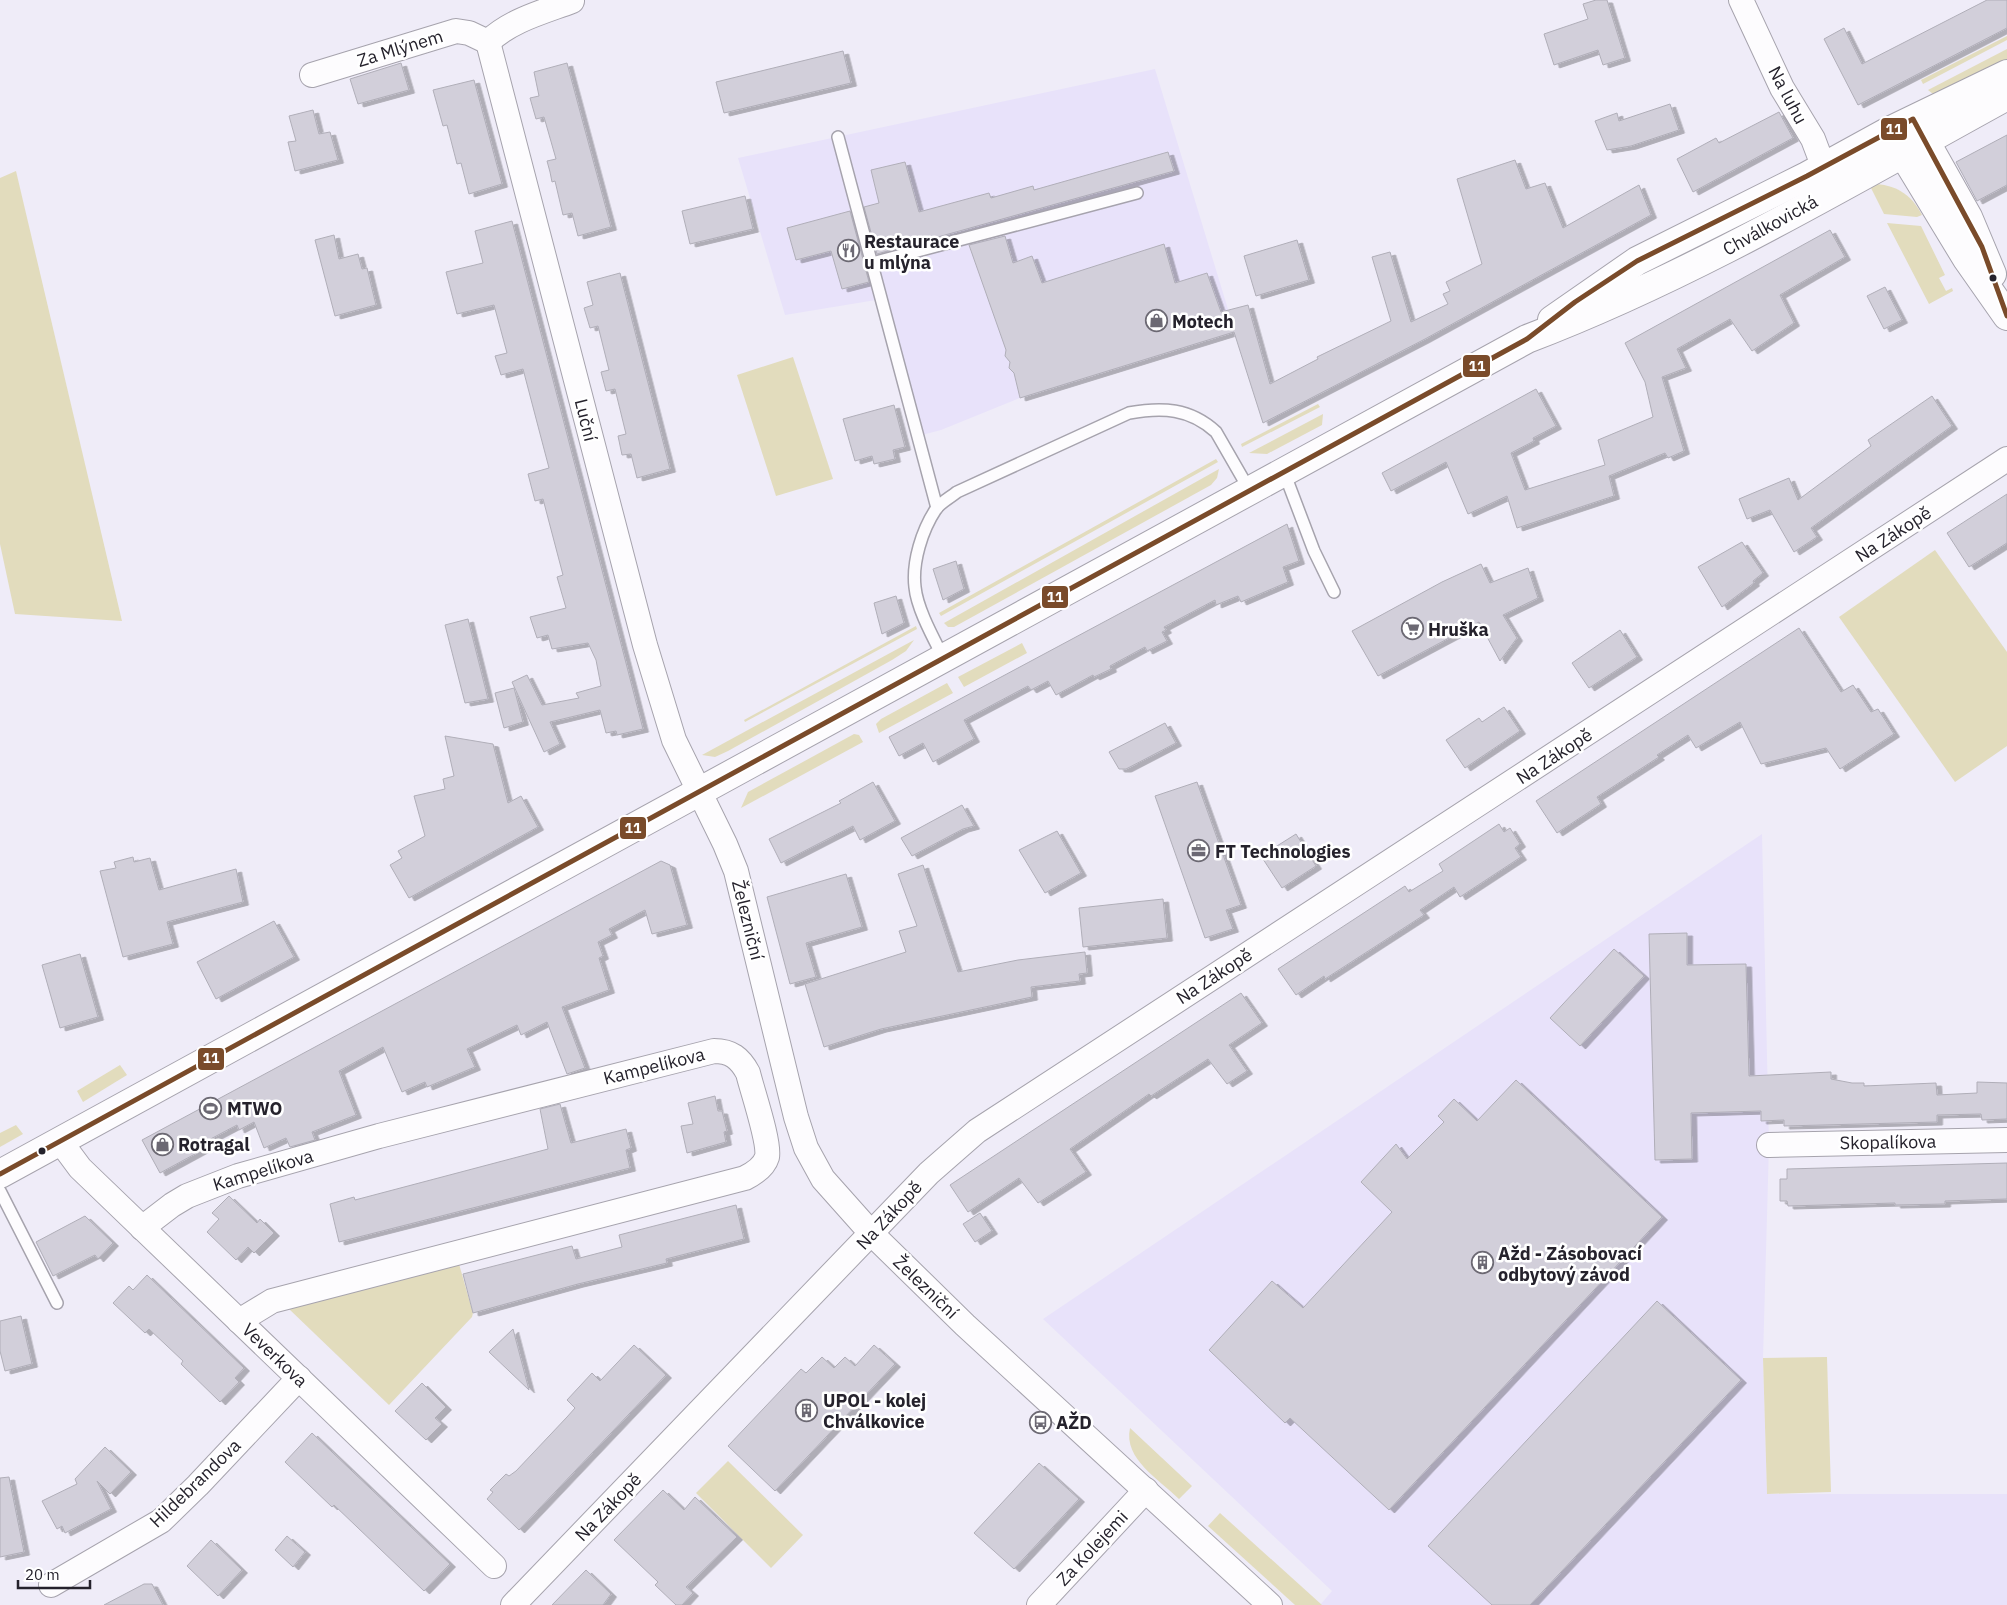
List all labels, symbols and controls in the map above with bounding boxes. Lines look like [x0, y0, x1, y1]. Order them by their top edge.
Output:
street label: Za Mlýnem [354, 24, 446, 72]
street label: Na luhu [1763, 62, 1813, 128]
line badge: 11 [1880, 117, 1908, 141]
text: 11 [1886, 120, 1903, 138]
street label: Chválkovická [1719, 189, 1822, 261]
place label: Restaurace u mlýna [864, 230, 959, 274]
restaurant icon: Restaurace u mlýna [836, 239, 860, 263]
unlabelled marker [1988, 273, 1998, 283]
shop icon: Motech [1144, 309, 1168, 333]
place label: Motech [1172, 310, 1234, 333]
line badge: 11 [1462, 354, 1491, 378]
text: 11 [1469, 357, 1486, 375]
street label: Luční [570, 396, 602, 444]
street label: Na Zákopě [1851, 501, 1936, 567]
line badge: 11 [1041, 585, 1069, 609]
text: 11 [1047, 588, 1064, 606]
supermarket icon: Hruška [1400, 617, 1424, 641]
place label: Hruška [1428, 618, 1489, 641]
street label: Na Zákopě [1512, 723, 1597, 789]
line badge: 11 [619, 816, 647, 840]
text: 11 [625, 819, 642, 837]
office icon: FT Technologies [1187, 839, 1211, 863]
place label: FT Technologies [1215, 840, 1351, 863]
street label: Železniční [727, 878, 769, 963]
street label: Na Zákopě [1172, 943, 1257, 1009]
street label: Kampelíkova [601, 1042, 707, 1090]
line badge: 11 [197, 1047, 225, 1071]
text: 11 [203, 1049, 220, 1067]
sports icon: MTWO [199, 1096, 223, 1120]
place label: MTWO [227, 1097, 282, 1120]
street label: Skopalíkova [1840, 1130, 1937, 1154]
shop icon: Rotragal [150, 1132, 174, 1156]
place label: Rotragal [178, 1133, 250, 1156]
street label: Kampelíkova [210, 1144, 316, 1196]
unlabelled marker [37, 1146, 47, 1156]
street label: Na Zákopě [851, 1176, 927, 1254]
place label: Ažd - Zásobovací odbytový závod [1498, 1242, 1643, 1286]
street label: Železniční [889, 1250, 964, 1324]
building icon: Ažd - Zásobovací odbytový závod [1470, 1251, 1494, 1275]
street label: Veverkova [237, 1318, 313, 1392]
place label: UPOL - kolej Chválkovice [823, 1389, 926, 1433]
building icon: UPOL - kolej Chválkovice [795, 1398, 819, 1422]
bus stop icon: AŽD [1028, 1410, 1052, 1434]
place label: AŽD [1056, 1410, 1092, 1434]
street label: Hildebrandova [145, 1433, 246, 1532]
street label: Na Zákopě [570, 1468, 646, 1546]
street label: Za Kolejemi [1051, 1506, 1133, 1590]
scale bar [18, 1558, 90, 1590]
text: 20 m [25, 1565, 60, 1584]

